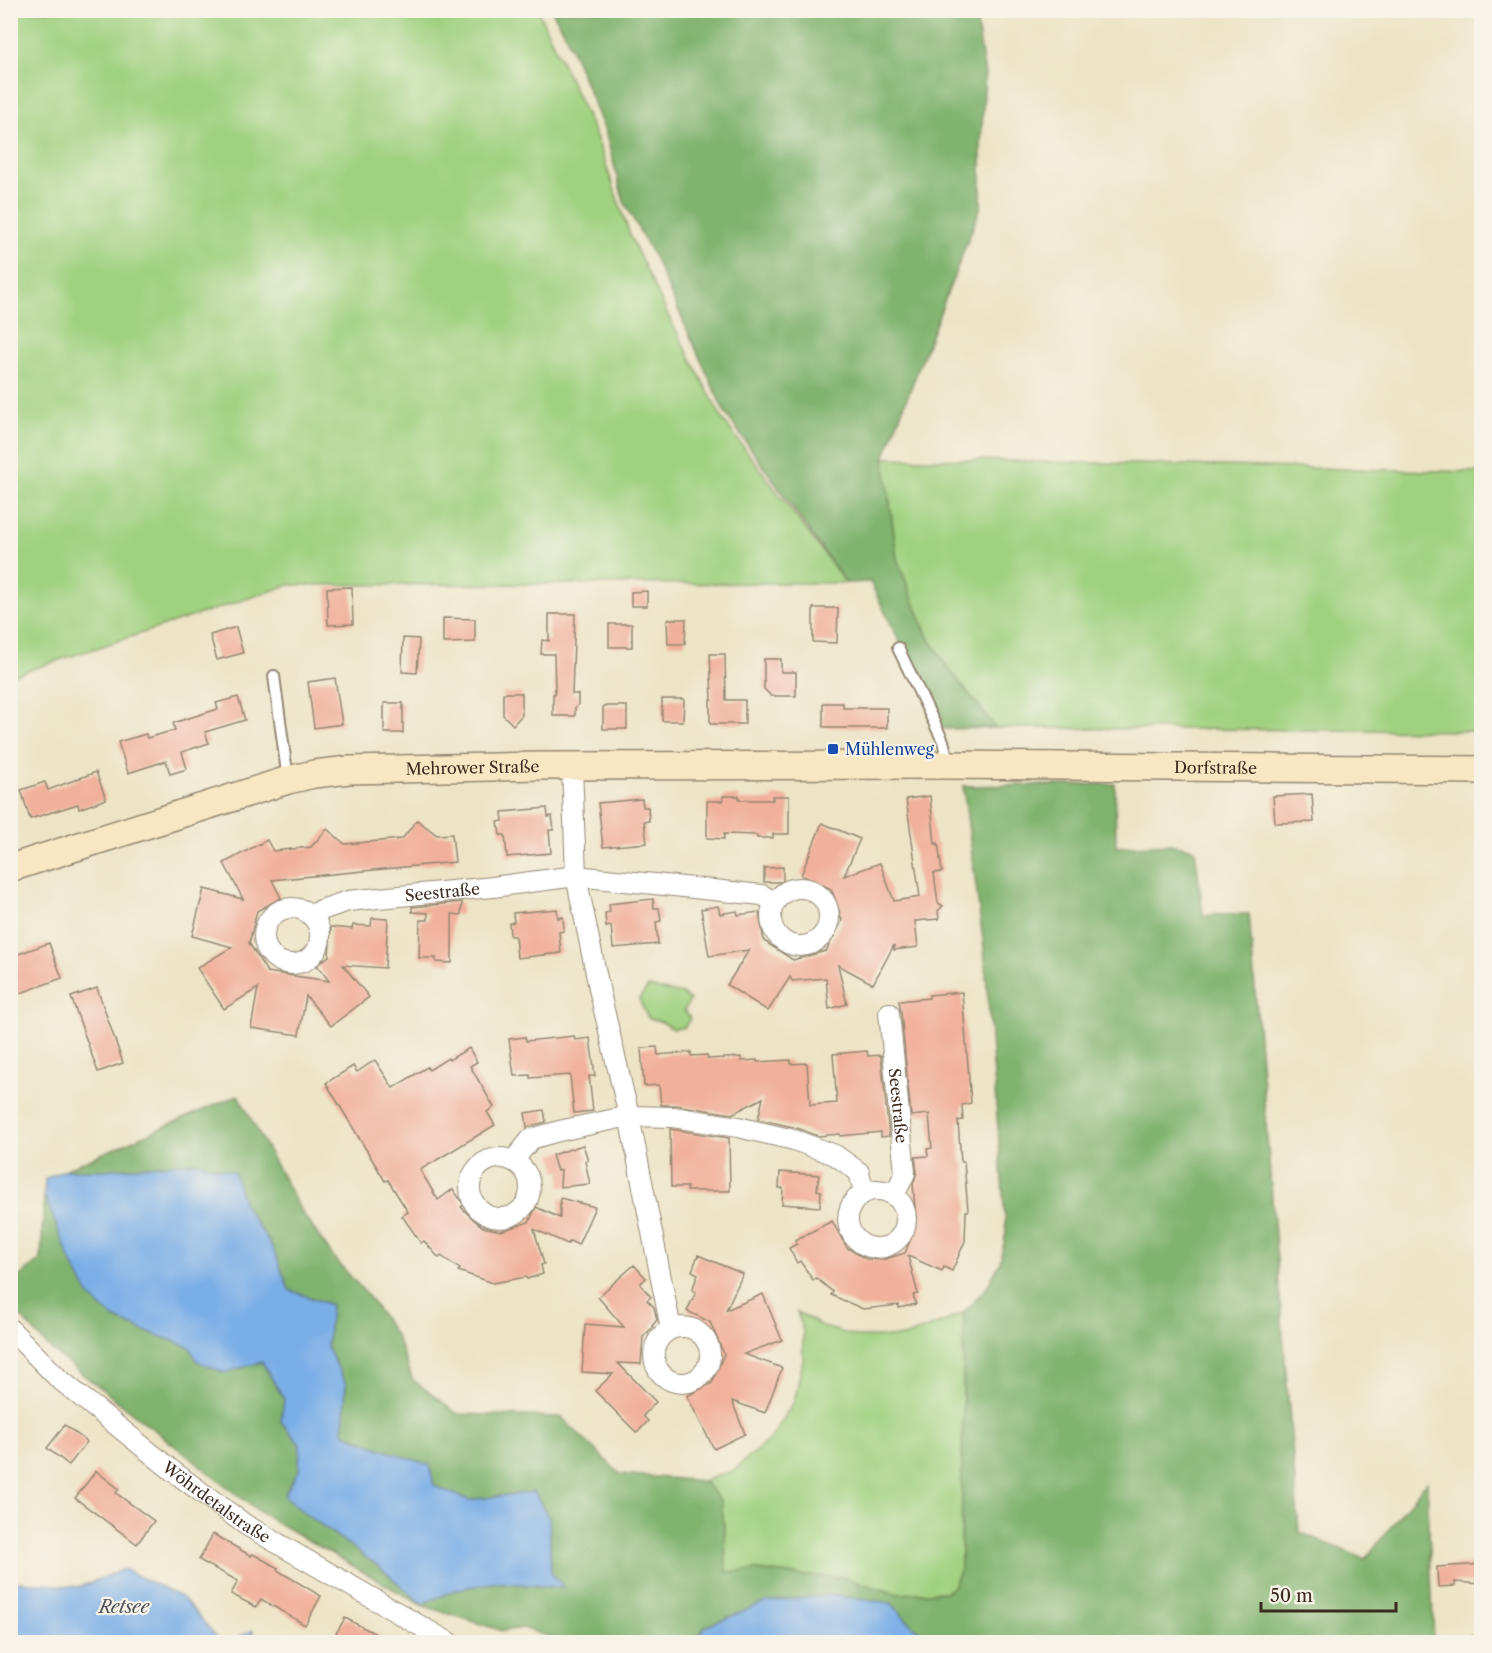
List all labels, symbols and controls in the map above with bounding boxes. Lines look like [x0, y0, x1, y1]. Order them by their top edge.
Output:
place label: Mühlenweg [845, 739, 935, 759]
marker: Mühlenweg [826, 742, 840, 756]
street label: Mehrower Straße [405, 756, 540, 779]
street label: Dorfstraße [1174, 757, 1257, 778]
street label: Seestraße [404, 878, 481, 905]
street label: Seestraße [885, 1067, 912, 1144]
street label: Wöhrdetalstraße [158, 1456, 274, 1547]
scale bar [1261, 1575, 1396, 1613]
text: 50 m [1270, 1585, 1313, 1607]
water label: Retsee [97, 1596, 150, 1618]

